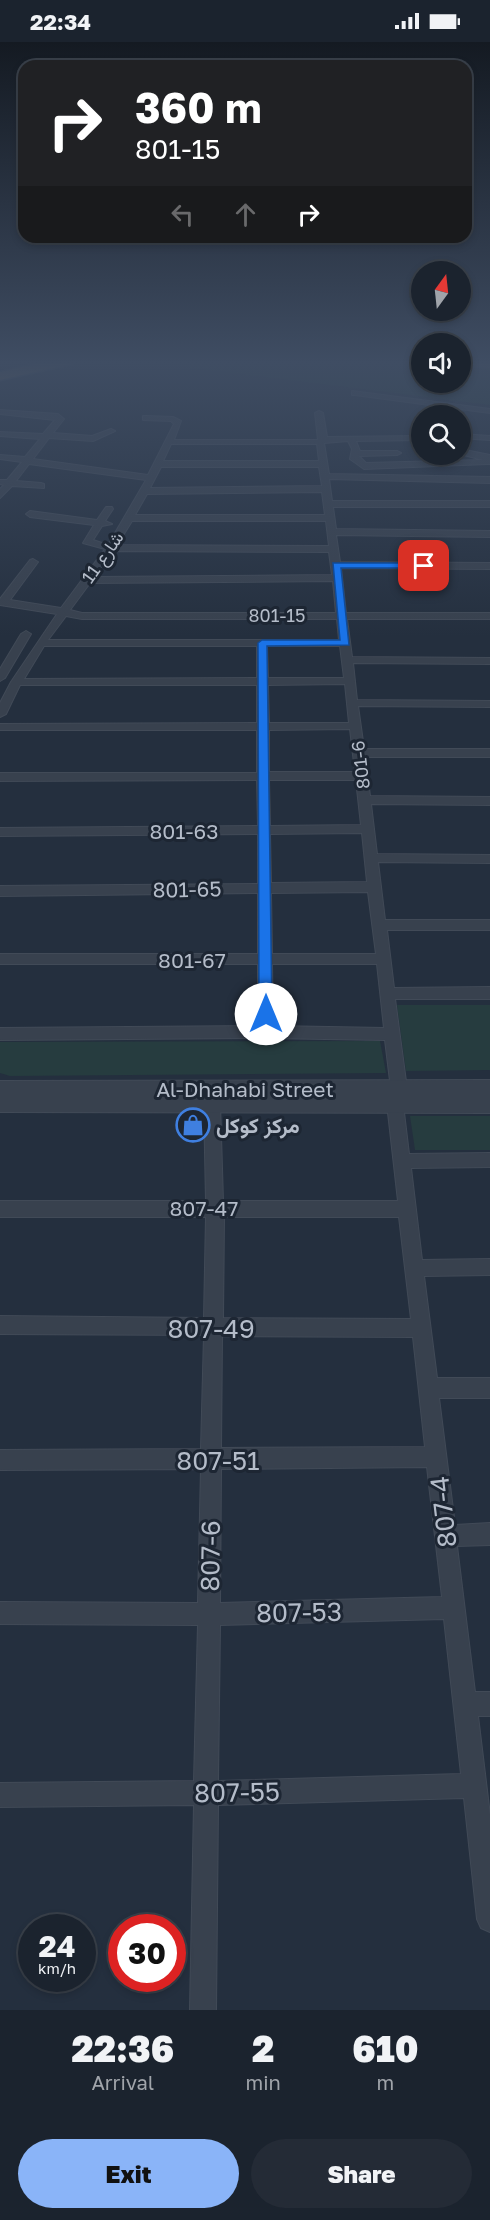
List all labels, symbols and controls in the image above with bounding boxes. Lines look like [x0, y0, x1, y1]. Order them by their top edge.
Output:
text: 22:34 [30, 8, 91, 35]
text: 360 m [135, 82, 262, 132]
icon: right [36, 84, 114, 162]
text: 801-15 [135, 133, 220, 165]
icon: left [166, 198, 199, 231]
icon: ahead [229, 198, 262, 231]
icon: right [292, 198, 325, 231]
north arrow [411, 261, 471, 321]
map controls [411, 261, 471, 465]
button: sound [411, 333, 471, 393]
button: search [411, 405, 471, 465]
street label: شارع 11 [76, 527, 129, 588]
pin [398, 540, 449, 591]
icon: arrive [407, 549, 440, 582]
street label: 801-15 [249, 604, 305, 626]
street label: 801-6 [346, 740, 374, 790]
street label: 801-63 [150, 818, 219, 844]
street label: 801-65 [152, 875, 222, 903]
street label: 801-67 [158, 947, 226, 973]
position arrow [234, 982, 298, 1046]
street label: Al-Dhahabi Street [156, 1076, 334, 1102]
shop icon: مركز كوكل [175, 1107, 211, 1143]
place label: مركز كوكل [216, 1112, 300, 1139]
street label: 807-47 [170, 1195, 238, 1221]
street label: 807-49 [167, 1313, 255, 1344]
street label: 807-51 [176, 1445, 260, 1476]
street label: 807-4 [423, 1475, 463, 1549]
street label: 807-6 [194, 1520, 226, 1592]
street label: 807-53 [256, 1596, 342, 1628]
street label: 807-55 [194, 1776, 280, 1808]
speed limit sign: 30 [108, 1914, 186, 1992]
text: 24 [38, 1928, 76, 1964]
text: km/h [38, 1959, 76, 1977]
text: 22:36 [71, 2027, 174, 2070]
text: 2 [252, 2027, 274, 2070]
text: 610 [352, 2027, 419, 2070]
text: Arrival [91, 2070, 154, 2094]
text: min [246, 2070, 281, 2094]
text: m [377, 2070, 394, 2094]
button: Exit [18, 2139, 239, 2208]
button: Share [251, 2139, 472, 2208]

